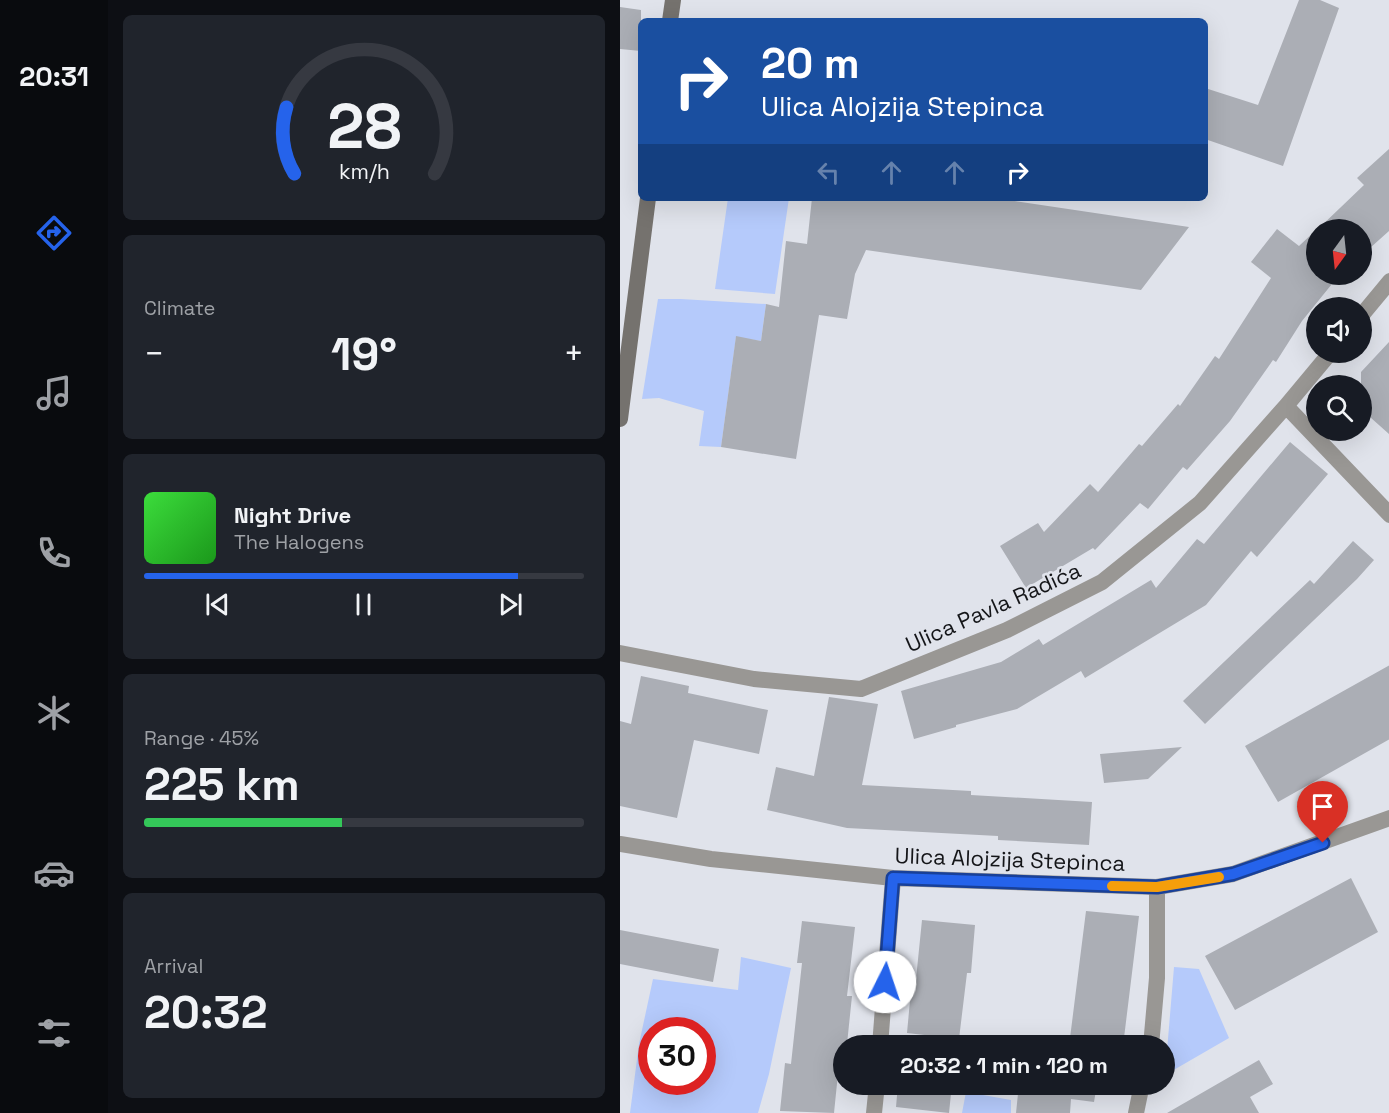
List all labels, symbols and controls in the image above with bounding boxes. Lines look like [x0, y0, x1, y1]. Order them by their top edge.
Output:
text: 20 m [761, 37, 860, 90]
icon: right [662, 42, 740, 120]
text: 20:31 [19, 59, 89, 94]
text: 28 [327, 87, 401, 166]
text: Ulica Alojzija Stepinca [761, 89, 1044, 124]
icon: left [812, 156, 845, 189]
icon: ahead [875, 156, 908, 189]
icon: ahead [938, 156, 971, 189]
icon: right [1001, 156, 1034, 189]
text: km/h [338, 159, 390, 186]
icon: directions [33, 212, 75, 254]
north arrow [1306, 219, 1372, 285]
map controls [1306, 219, 1372, 441]
text: Climate [144, 295, 215, 321]
button: sound [1306, 297, 1372, 363]
text: 19° [331, 326, 397, 383]
text: − [144, 333, 164, 375]
text: + [564, 333, 584, 375]
icon: music [33, 372, 75, 414]
button: search [1306, 375, 1372, 441]
text: Night Drive [234, 501, 351, 529]
text: The Halogens [234, 529, 364, 555]
icon: phone [33, 532, 75, 574]
street label: Ulica Pavla Radića [901, 556, 1085, 658]
icon: previous [201, 588, 234, 621]
icon: pause [347, 588, 380, 621]
icon: next [494, 588, 527, 621]
icon: climate [33, 692, 75, 734]
text: Range · 45% [144, 725, 259, 751]
text: 225 km [144, 756, 300, 813]
pin [1297, 781, 1348, 843]
icon: arrive [1306, 790, 1339, 823]
street label: Ulica Alojzija Stepinca [894, 841, 1126, 877]
icon: car [33, 852, 75, 894]
position arrow [853, 950, 917, 1014]
text: Arrival [144, 953, 203, 979]
text: 20:32 [144, 984, 267, 1041]
icon: filters [33, 1012, 75, 1054]
speed limit sign: 30 [638, 1017, 716, 1095]
text: 20:32 · 1 min · 120 m [900, 1051, 1108, 1079]

